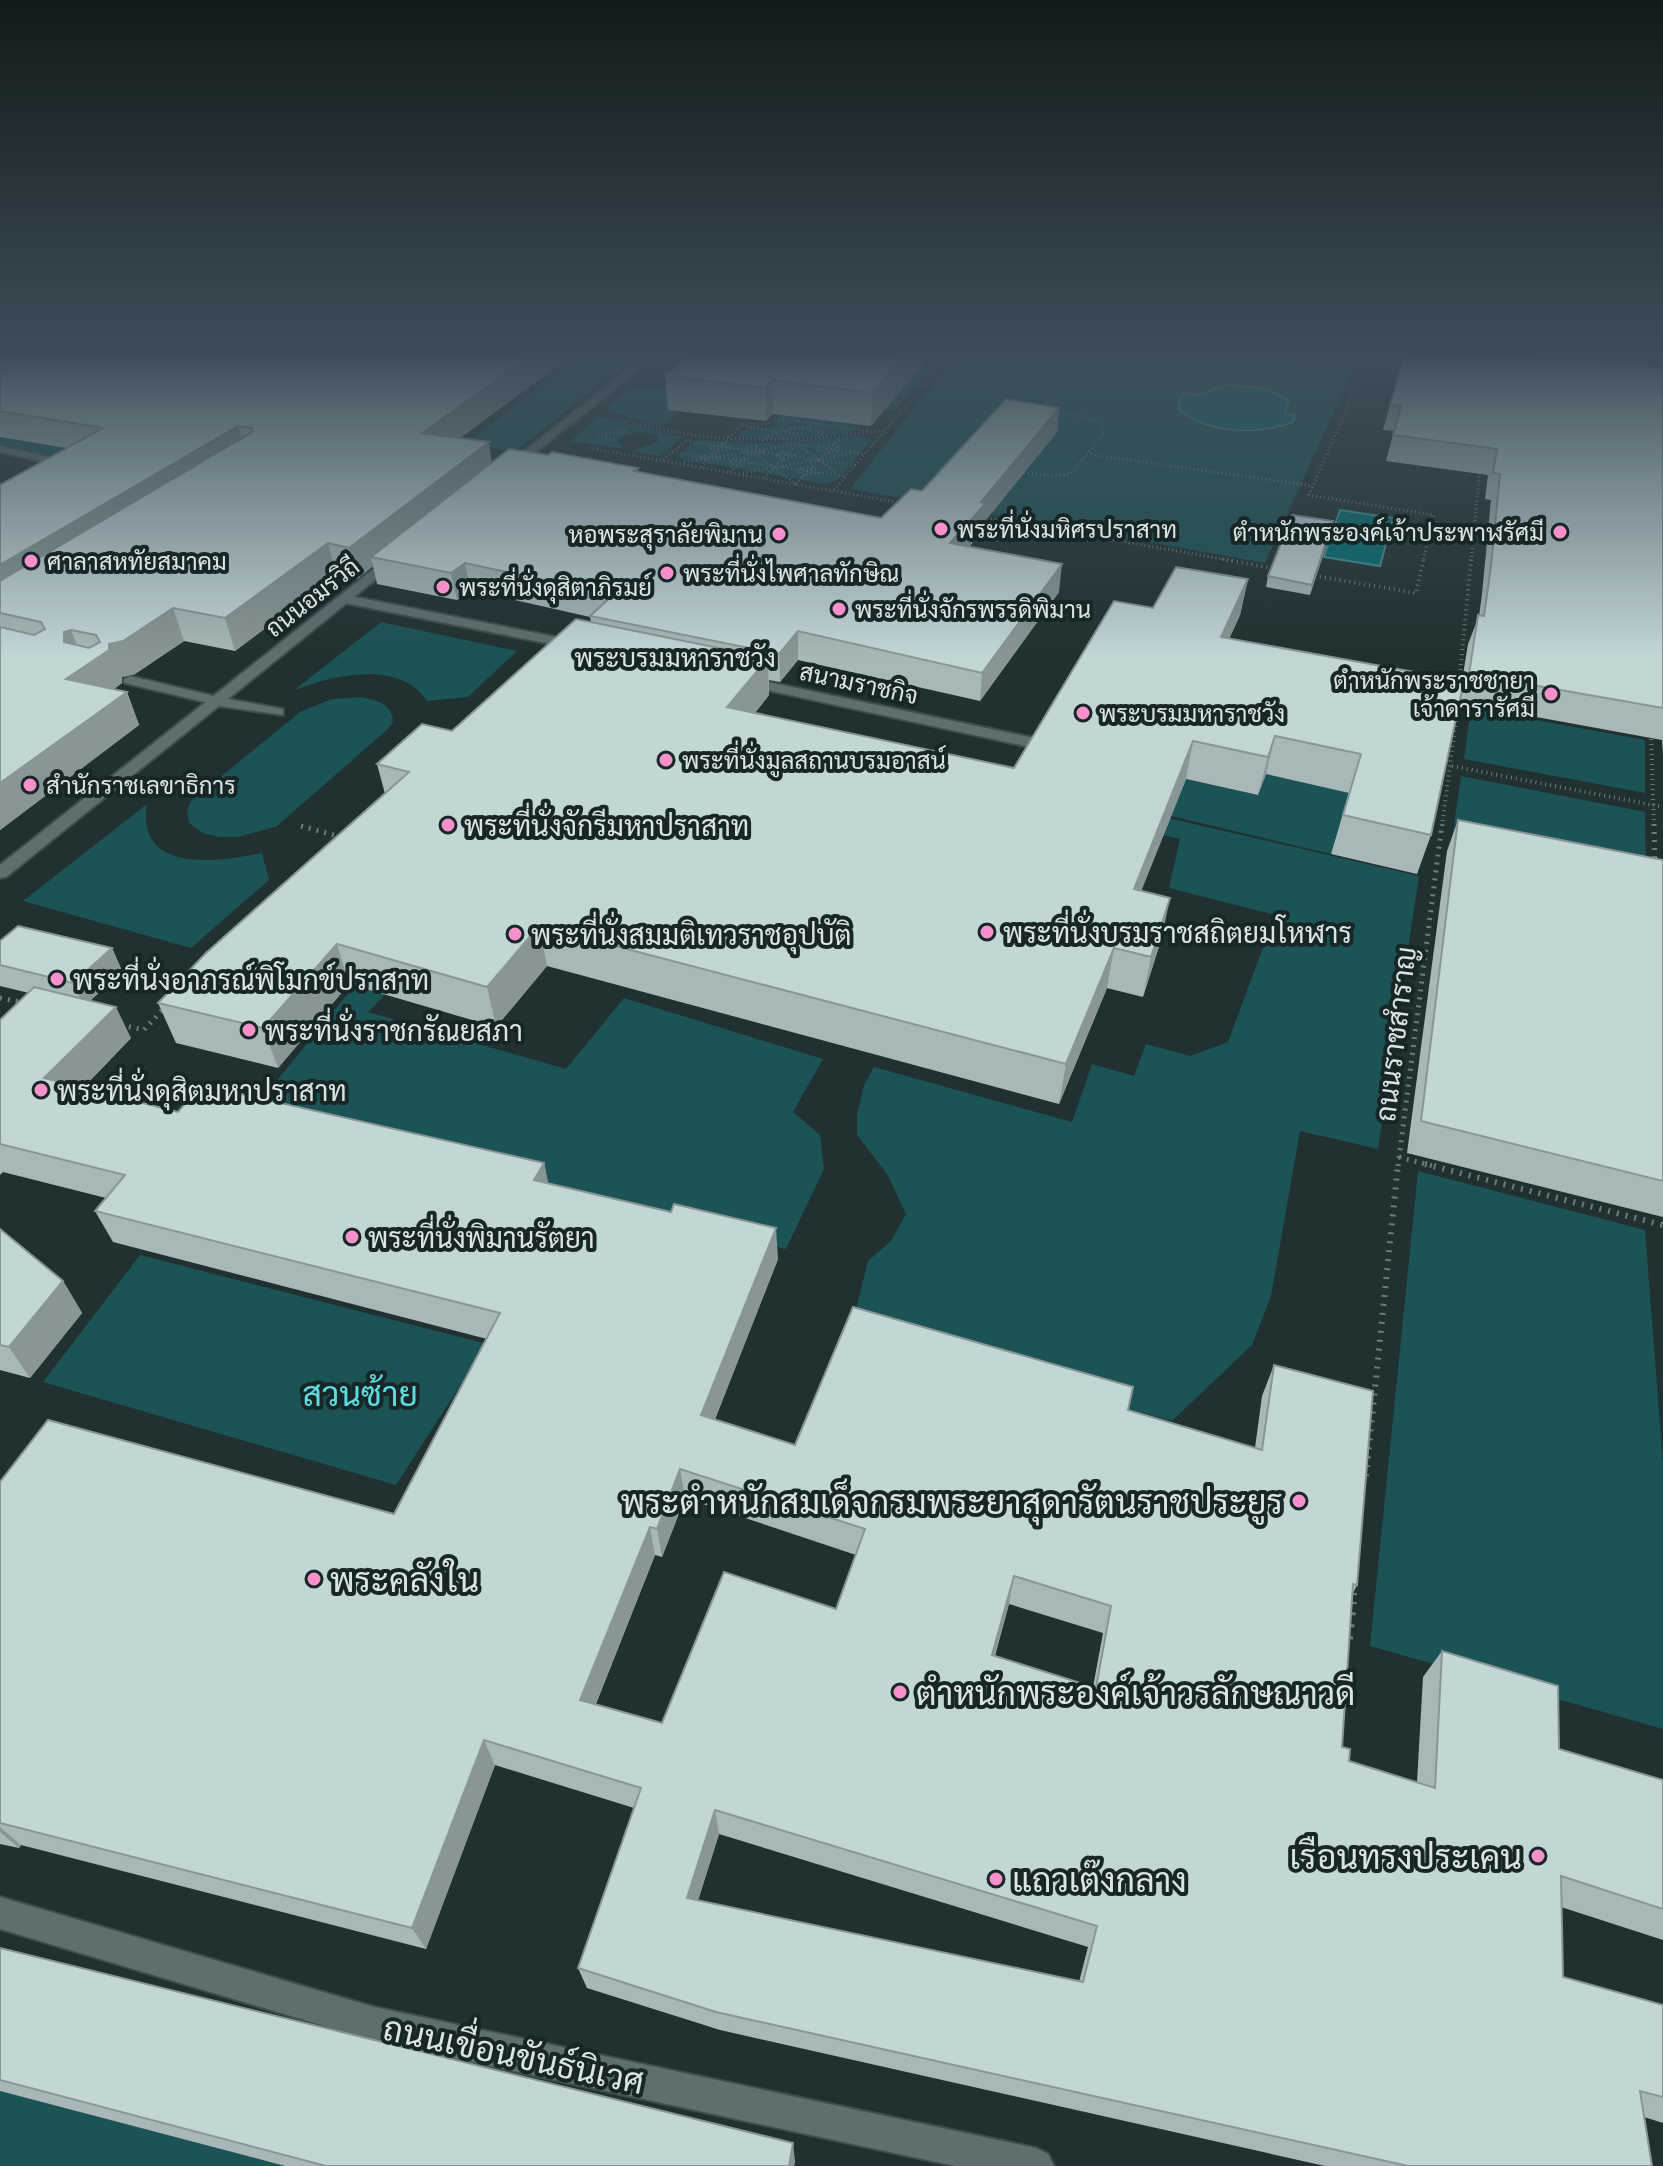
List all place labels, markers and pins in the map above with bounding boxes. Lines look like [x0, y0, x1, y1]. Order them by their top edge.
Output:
place label: พระที่นั่งมหิศรปราสาท [957, 509, 1177, 547]
place label: ตำหนักพระองค์เจ้าประพาฬรัศมี [1233, 514, 1544, 550]
place label: หอพระสุราลัยพิมาน [568, 516, 763, 552]
marker: พระที่นั่งมหิศรปราสาท [932, 520, 950, 538]
marker: ตำหนักพระองค์เจ้าประพาฬรัศมี [1551, 523, 1569, 541]
marker: หอพระสุราลัยพิมาน [770, 525, 788, 543]
place label: ศาลาสหทัยสมาคม [47, 543, 227, 579]
marker: ศาลาสหทัยสมาคม [22, 552, 40, 570]
place label: พระที่นั่งไพศาลทักษิณ [683, 553, 899, 591]
marker: พระที่นั่งไพศาลทักษิณ [658, 564, 676, 582]
place label: พระที่นั่งดุสิตาภิรมย์ [459, 567, 652, 605]
marker: พระที่นั่งดุสิตาภิรมย์ [434, 578, 452, 596]
place label: พระที่นั่งจักรพรรดิพิมาน [855, 589, 1091, 627]
marker: พระที่นั่งจักรพรรดิพิมาน [830, 600, 848, 618]
place label: ตำหนักพระราชชายา เจ้าดารารัศมี [1333, 662, 1535, 726]
marker: ตำหนักพระราชชายา เจ้าดารารัศมี [1542, 685, 1560, 703]
place label: พระบรมมหาราชวัง [1099, 695, 1285, 731]
marker: พระบรมมหาราชวัง [1074, 704, 1092, 722]
place label: พระที่นั่งมูลสถานบรมอาสน์ [682, 740, 946, 778]
marker: พระที่นั่งมูลสถานบรมอาสน์ [657, 751, 675, 769]
place label: สำนักราชเลขาธิการ [46, 767, 236, 803]
marker: สำนักราชเลขาธิการ [21, 776, 39, 794]
place label: พระที่นั่งจักรีมหาปราสาท [464, 802, 749, 847]
marker: พระที่นั่งจักรีมหาปราสาท [439, 816, 457, 834]
place label: พระที่นั่งบรมราชสถิตยมโหฬาร [1003, 909, 1352, 954]
place label: พระที่นั่งสมมติเทวราชอุปบัติ [531, 911, 852, 956]
marker: พระที่นั่งบรมราชสถิตยมโหฬาร [978, 923, 996, 941]
marker: พระที่นั่งสมมติเทวราชอุปบัติ [506, 925, 524, 943]
place label: พระที่นั่งอาภรณ์พิโมกข์ปราสาท [73, 956, 429, 1001]
marker: พระที่นั่งอาภรณ์พิโมกข์ปราสาท [48, 970, 66, 988]
place label: พระที่นั่งราชกรัณยสภา [265, 1007, 523, 1052]
marker: พระที่นั่งราชกรัณยสภา [240, 1021, 258, 1039]
place label: พระที่นั่งดุสิตมหาปราสาท [57, 1067, 347, 1112]
marker: พระที่นั่งดุสิตมหาปราสาท [32, 1081, 50, 1099]
place label: พระที่นั่งพิมานรัตยา [368, 1214, 595, 1259]
marker: พระที่นั่งพิมานรัตยา [343, 1228, 361, 1246]
place label: พระตำหนักสมเด็จกรมพระยาสุดารัตนราชประยูร [620, 1475, 1283, 1527]
marker: พระตำหนักสมเด็จกรมพระยาสุดารัตนราชประยูร [1290, 1492, 1308, 1510]
place label: พระคลังใน [330, 1553, 479, 1605]
marker: พระคลังใน [305, 1570, 323, 1588]
place label: ตำหนักพระองค์เจ้าวรลักษณาวดี [916, 1666, 1355, 1718]
marker: ตำหนักพระองค์เจ้าวรลักษณาวดี [891, 1683, 909, 1701]
place label: เรือนทรงประเคน [1290, 1830, 1522, 1882]
marker: เรือนทรงประเคน [1529, 1847, 1547, 1865]
place label: แถวเต๊งกลาง [1012, 1853, 1187, 1905]
marker: แถวเต๊งกลาง [987, 1870, 1005, 1888]

